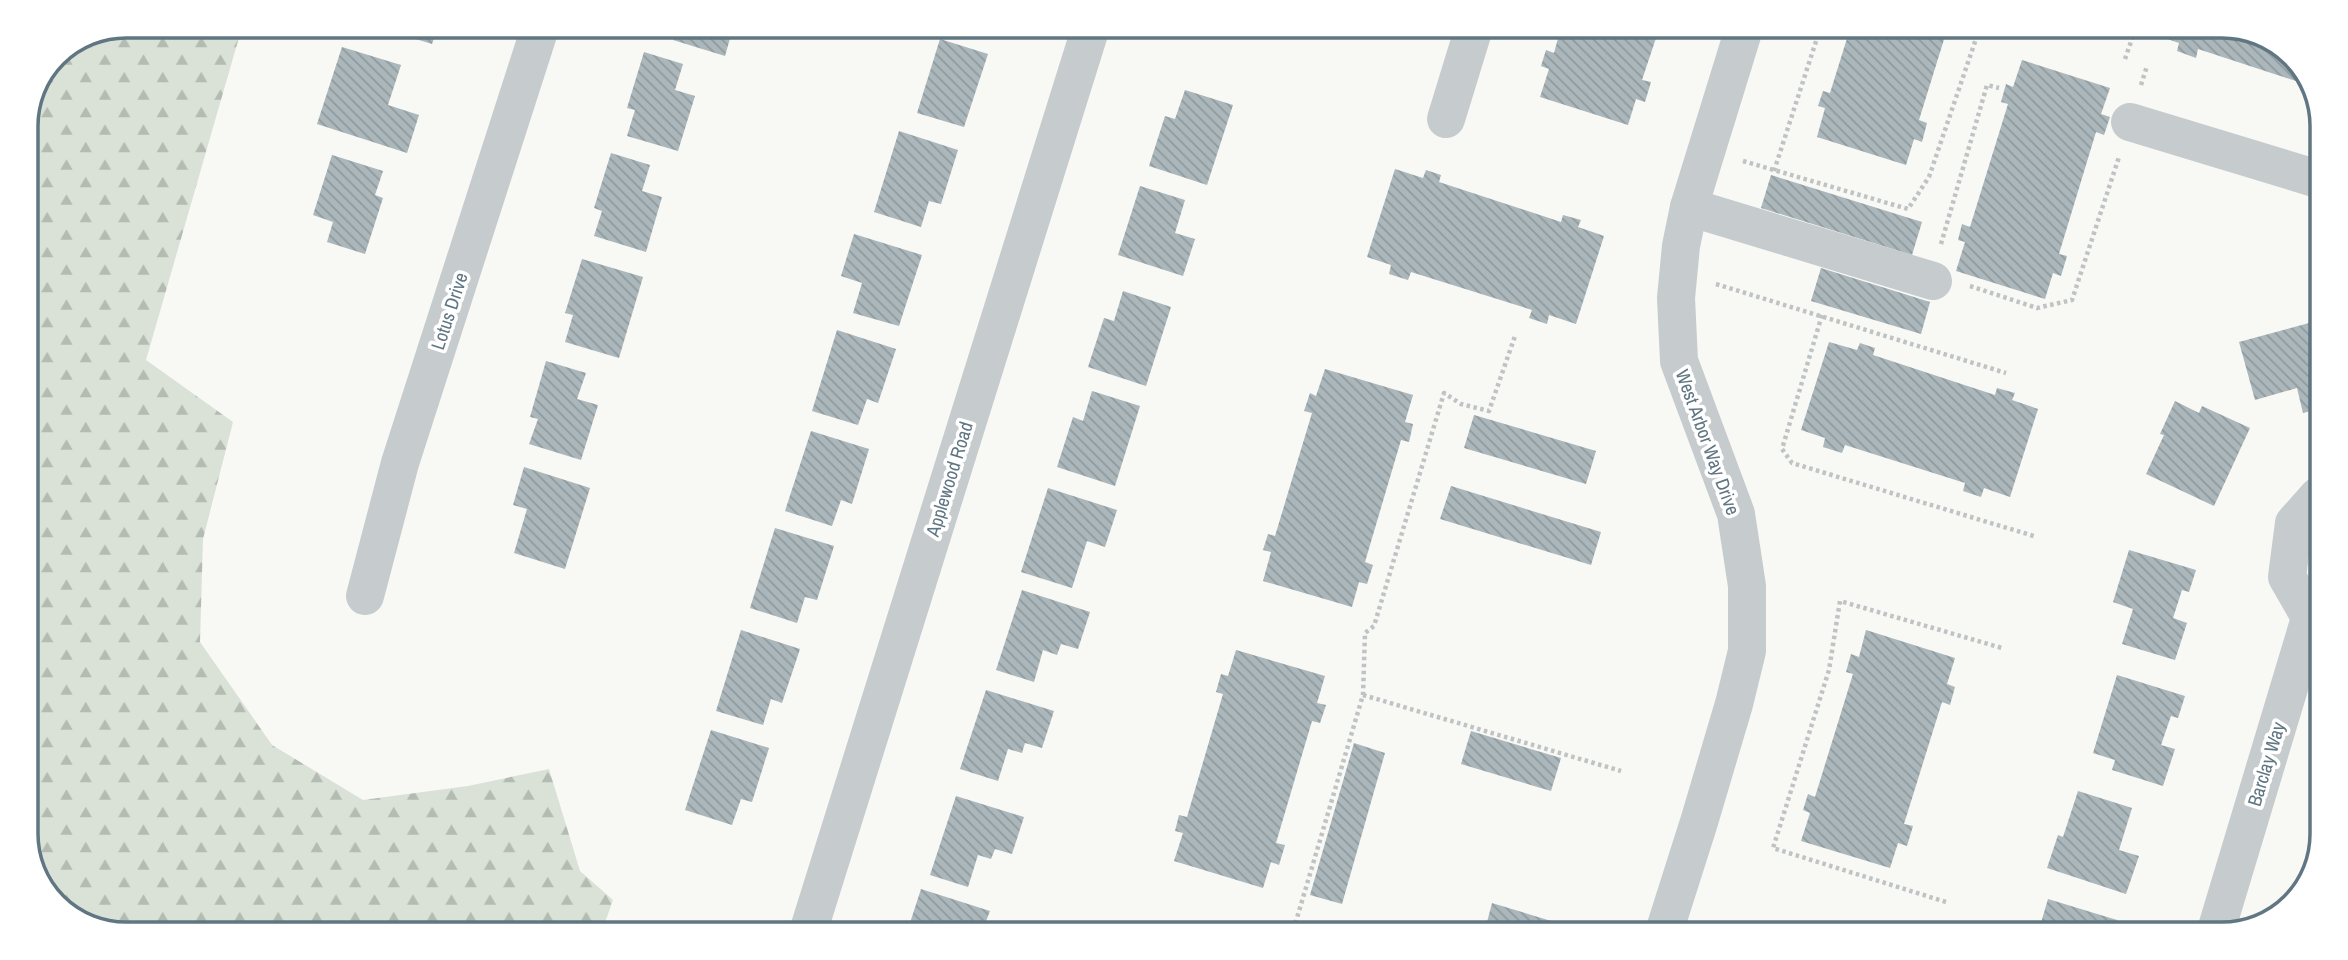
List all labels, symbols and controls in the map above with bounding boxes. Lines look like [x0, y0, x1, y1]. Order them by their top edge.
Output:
street label: Lotus Drive [424, 269, 474, 353]
street label: West Arbor Way Drive [1670, 366, 1746, 518]
street label: Applewood Road [919, 418, 979, 540]
street label: Barclay Way [2241, 718, 2291, 809]

